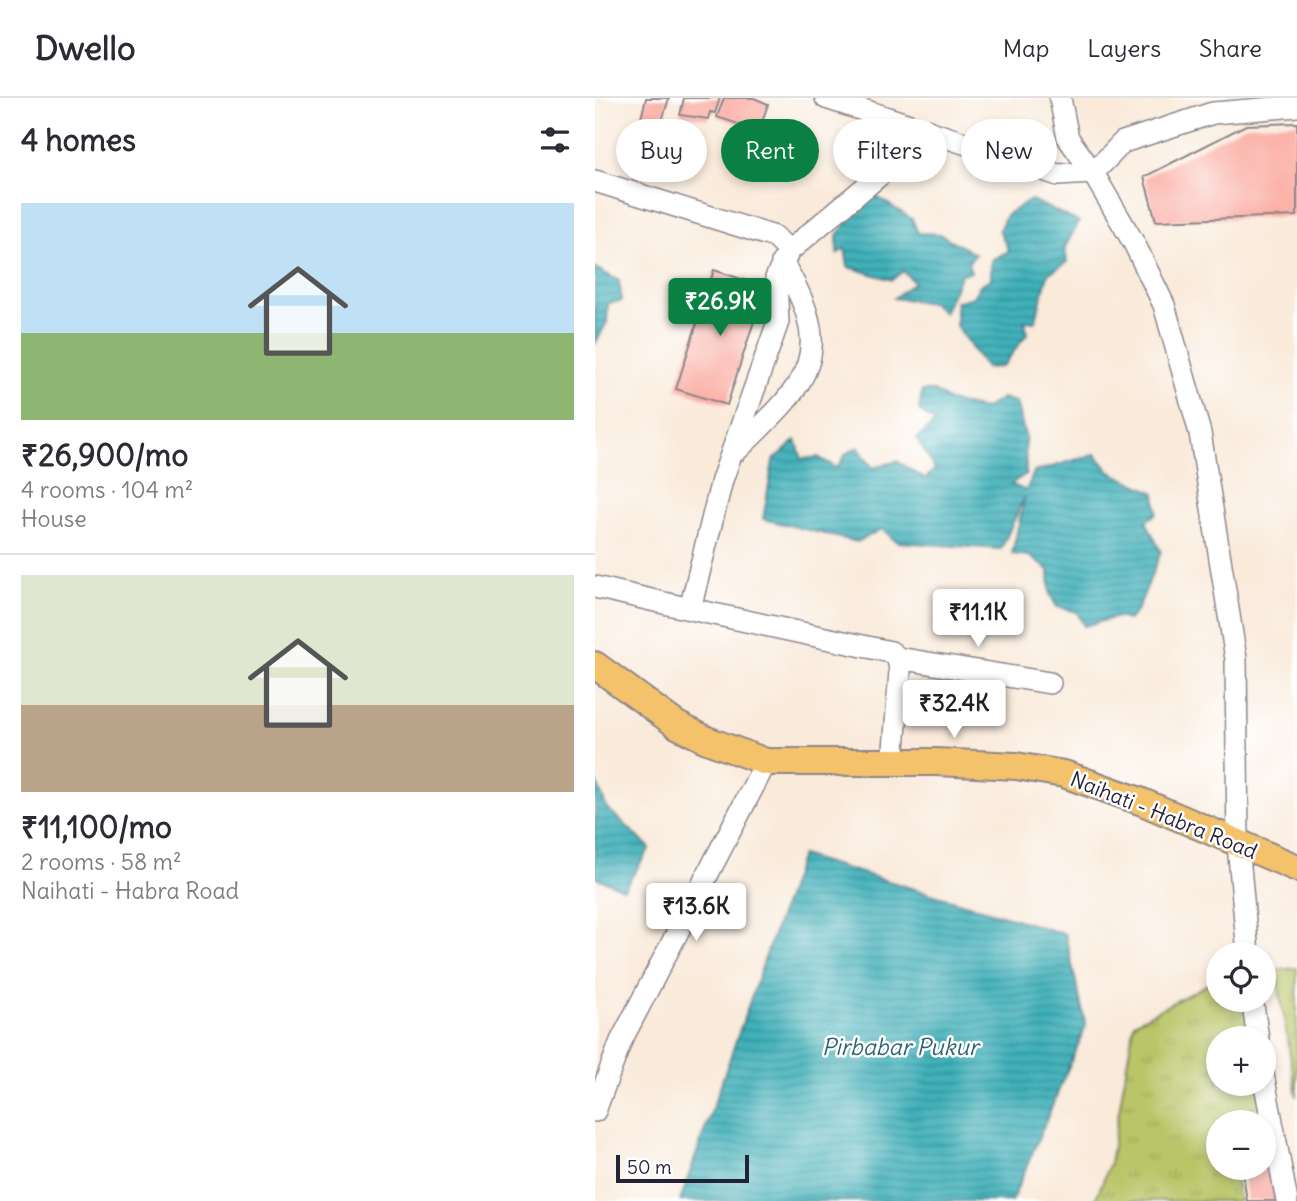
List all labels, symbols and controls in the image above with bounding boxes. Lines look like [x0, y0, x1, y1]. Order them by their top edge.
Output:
text: Dwello [35, 27, 135, 69]
text: Map [1003, 33, 1049, 63]
text: Layers [1087, 33, 1161, 63]
text: Share [1199, 33, 1262, 63]
chip: Buy [616, 119, 707, 182]
chip: Rent [721, 119, 819, 182]
chip: Filters [833, 119, 947, 182]
chip: New [961, 119, 1057, 182]
text: 4 homes [21, 121, 136, 159]
icon: filters [536, 121, 574, 159]
icon: home [235, 248, 361, 374]
pin: ₹26.9K [663, 278, 777, 338]
text: ₹26.9K [684, 286, 756, 315]
text: ₹26,900/mo [21, 436, 188, 474]
text: 4 rooms · 104 m² [21, 475, 193, 504]
text: House [21, 504, 87, 533]
pin: ₹11.1K [921, 589, 1035, 649]
text: ₹11.1K [949, 597, 1007, 626]
icon: home [235, 620, 361, 746]
pin: ₹32.4K [897, 680, 1011, 740]
text: ₹32.4K [919, 688, 989, 717]
street label: Naihati - Habra Road [1067, 765, 1261, 865]
text: ₹11,100/mo [21, 808, 172, 846]
text: 2 rooms · 58 m² [21, 847, 182, 876]
text: Naihati - Habra Road [21, 876, 239, 905]
pin: ₹13.6K [639, 884, 753, 943]
text: ₹13.6K [662, 891, 730, 920]
map controls [1206, 942, 1276, 1180]
button: locate [1206, 942, 1276, 1012]
button: + [1206, 1026, 1276, 1096]
water label: Pirbabar Pukur [822, 1032, 981, 1061]
button: − [1206, 1110, 1276, 1180]
scale bar [616, 1152, 749, 1184]
text: 50 m [627, 1155, 672, 1179]

